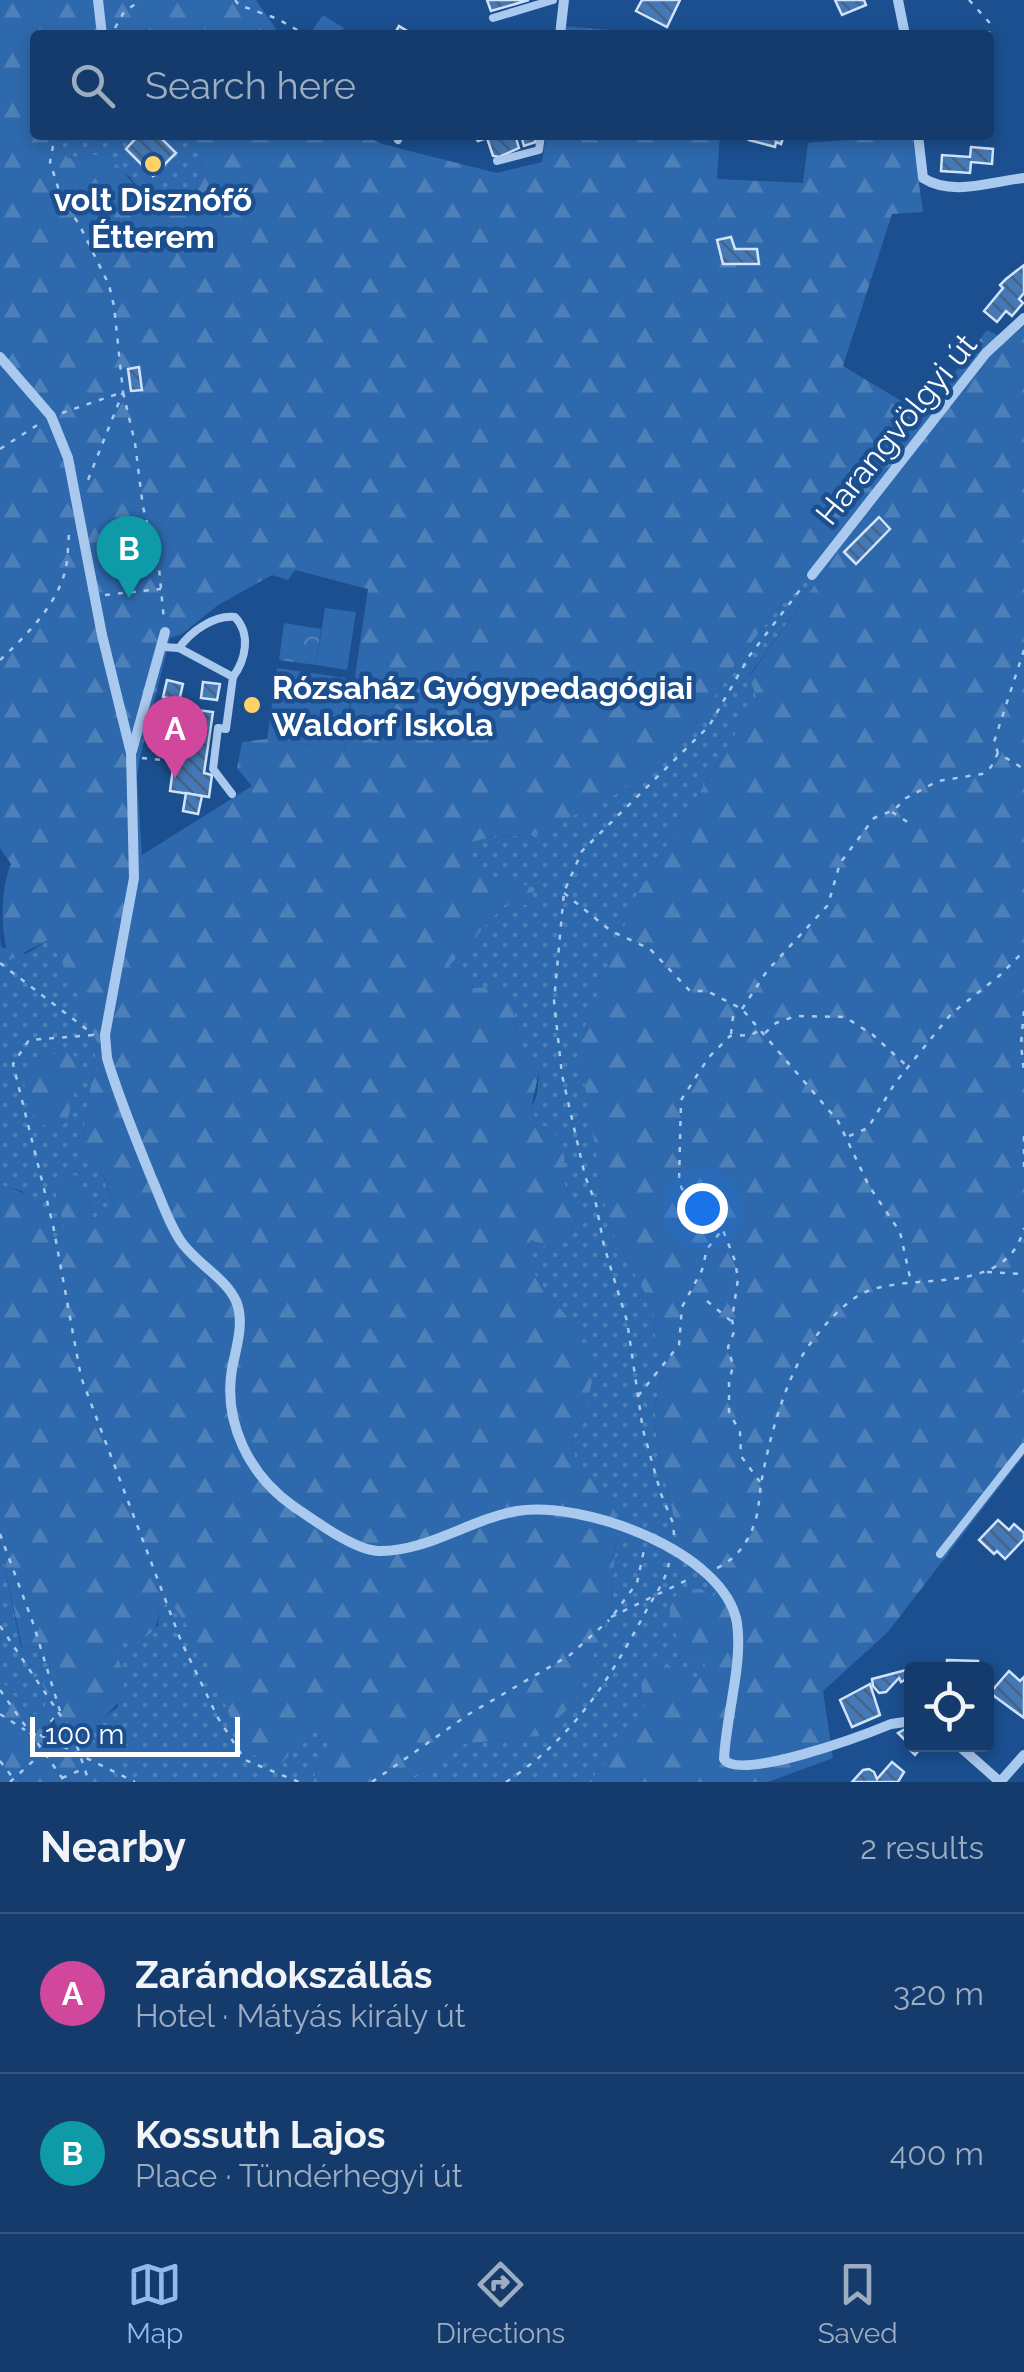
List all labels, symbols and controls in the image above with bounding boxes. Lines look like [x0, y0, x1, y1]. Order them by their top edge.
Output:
search box [30, 30, 994, 140]
icon: search [65, 58, 120, 113]
text: Search here [145, 63, 356, 108]
marker: volt Disznófő Étterem [142, 153, 164, 175]
place label: volt Disznófő Étterem [54, 181, 252, 255]
street label: Harangvölgyi út [808, 326, 984, 532]
pin: B [96, 516, 162, 598]
place label: Rózsaház Gyógypedagógiai Waldorf Iskola [272, 669, 693, 743]
marker: Rózsaház Gyógypedagógiai Waldorf Iskola [241, 694, 263, 716]
pin: A [142, 696, 208, 778]
your location [677, 1183, 728, 1234]
map controls [904, 1662, 994, 1752]
button: locate [904, 1662, 994, 1752]
scale bar [30, 1712, 240, 1756]
text: 100 m [45, 1718, 124, 1751]
text: Nearby [40, 1823, 186, 1872]
text: 2 results [860, 1829, 984, 1866]
text: Zarándokszállás [135, 1952, 433, 1997]
text: A [62, 1975, 83, 2012]
text: 320 m [893, 1975, 984, 2012]
text: Hotel · Mátyás király út [135, 1997, 465, 2034]
text: Kossuth Lajos [135, 2112, 386, 2157]
text: B [62, 2135, 83, 2172]
text: 400 m [890, 2135, 984, 2172]
text: Place · Tündérhegyi út [135, 2157, 463, 2194]
tab: Map [126, 2257, 183, 2350]
tab: Directions [436, 2257, 565, 2350]
tab: Saved [818, 2257, 898, 2350]

